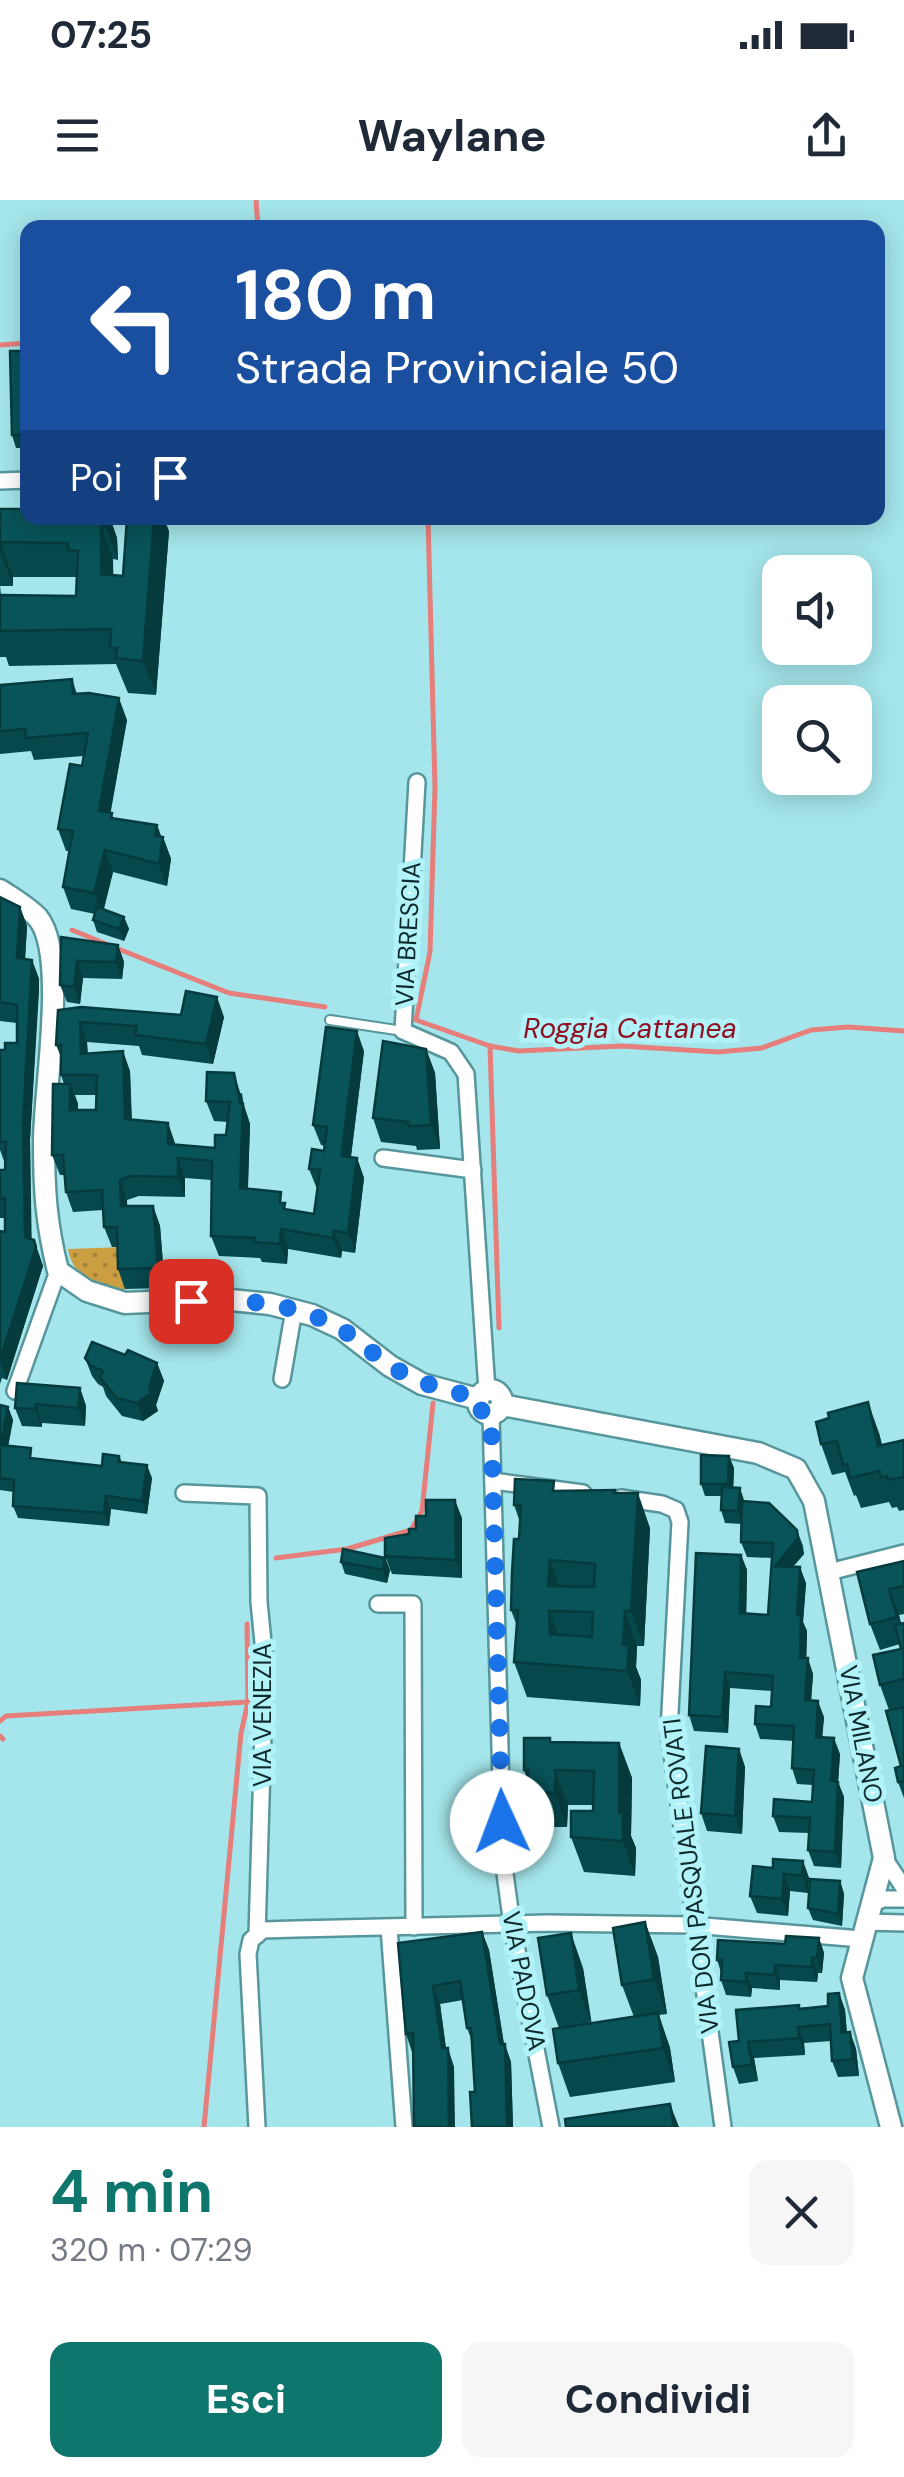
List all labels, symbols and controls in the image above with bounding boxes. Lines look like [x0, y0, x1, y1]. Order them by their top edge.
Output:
text: 07:25 [50, 10, 152, 60]
text: Waylane [357, 106, 547, 165]
icon: menu [50, 108, 105, 163]
icon: share [799, 108, 854, 163]
text: 180 m [235, 250, 436, 341]
icon: left [70, 260, 200, 390]
text: Strada Provinciale 50 [235, 338, 679, 397]
icon: arrive [143, 450, 198, 505]
text: Poi [70, 453, 123, 503]
map controls [762, 555, 872, 795]
button: sound [762, 555, 872, 665]
button: search [762, 685, 872, 795]
street label: VIA BRESCIA [388, 861, 428, 1007]
water label: Roggia Cattanea [523, 1010, 737, 1047]
pin [149, 1259, 234, 1344]
icon: arrive [164, 1274, 219, 1329]
street label: VIA VENEZIA [246, 1643, 279, 1787]
street label: VIA MILANO [832, 1663, 890, 1805]
street label: VIA DON PASQUALE ROVATI [655, 1716, 727, 2036]
position arrow [450, 1770, 554, 1874]
street label: VIA PADOVA [494, 1908, 554, 2054]
text: 4 min [50, 2152, 213, 2231]
button: close [749, 2160, 854, 2265]
text: 320 m · 07:29 [50, 2229, 253, 2271]
button: Esci [50, 2342, 442, 2457]
button: Condividi [462, 2342, 854, 2457]

